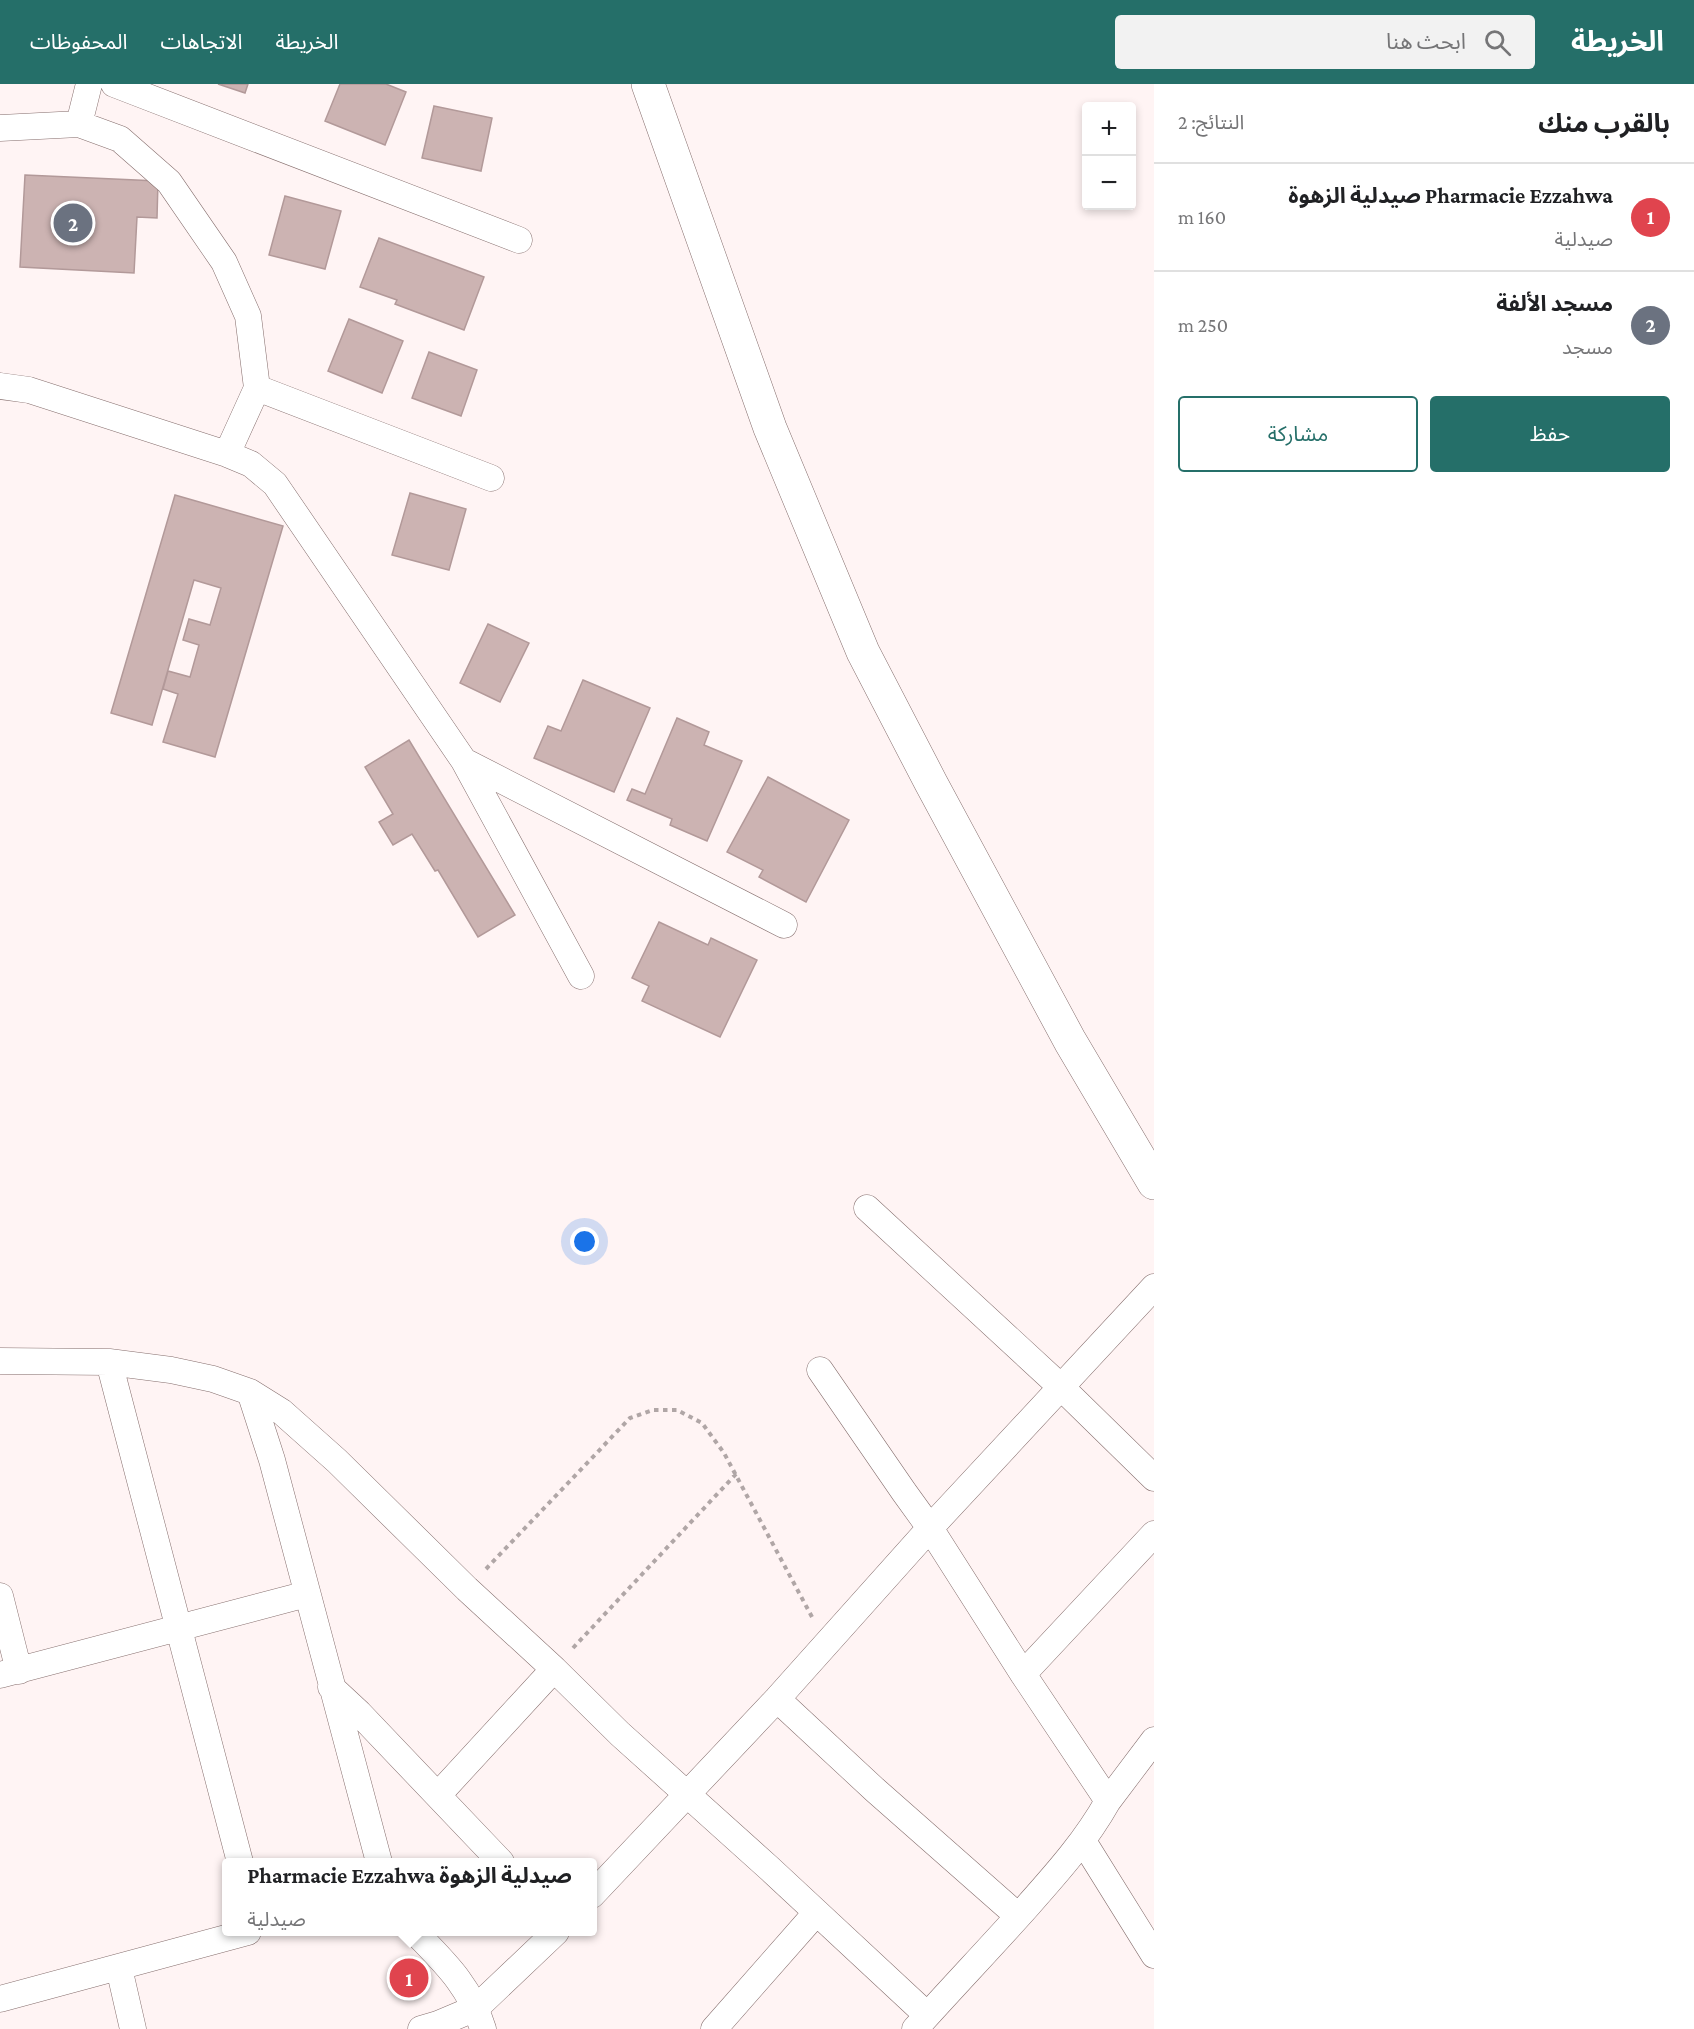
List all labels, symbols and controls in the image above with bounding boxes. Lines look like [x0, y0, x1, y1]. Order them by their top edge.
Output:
search box [1115, 15, 1535, 69]
icon: search [1481, 26, 1514, 59]
text: الخريطة [1571, 26, 1664, 57]
text: ابحث هنا [1386, 29, 1466, 54]
text: المحفوظات [30, 30, 127, 54]
text: الاتجاهات [160, 30, 242, 54]
text: الخريطة [275, 30, 338, 54]
map controls [1082, 102, 1136, 210]
button: + [1082, 102, 1136, 156]
text: بالقرب منك [1538, 109, 1670, 138]
text: النتائج: 2 [1178, 111, 1244, 133]
button: − [1082, 156, 1136, 210]
text: Pharmacie Ezzahwa صيدلية الزهوة [1288, 183, 1613, 208]
pin: 2 [54, 200, 92, 246]
text: 160 m [1178, 206, 1226, 228]
text: 1 [1647, 206, 1654, 228]
text: صيدلية [1554, 228, 1613, 250]
text: مسجد الألفة [1496, 291, 1613, 316]
text: 250 m [1178, 314, 1228, 336]
text: 2 [1645, 314, 1656, 336]
text: مسجد [1562, 336, 1613, 358]
button: مشاركة [1178, 396, 1418, 472]
button: حفظ [1430, 396, 1670, 472]
your location [570, 1227, 599, 1256]
popup [222, 1858, 597, 1936]
text: Pharmacie Ezzahwa صيدلية الزهوة [247, 1863, 572, 1888]
text: صيدلية [247, 1908, 306, 1930]
pin: 1 [390, 1956, 428, 2000]

